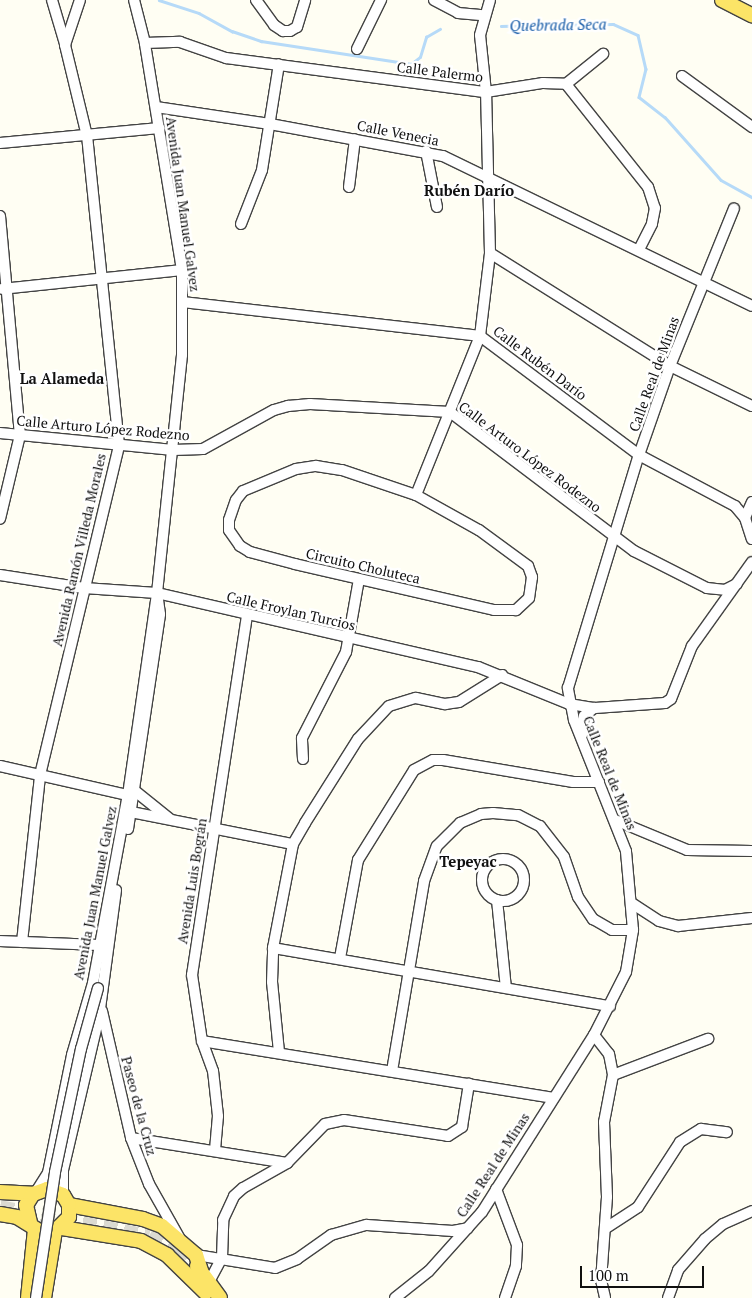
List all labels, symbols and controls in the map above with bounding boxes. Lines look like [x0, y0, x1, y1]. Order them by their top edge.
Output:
water label: Quebrada Seca [509, 15, 607, 35]
street label: Calle Palermo [396, 58, 484, 86]
street label: Avenida Juan Manuel Galvez [162, 115, 204, 293]
street label: Calle Venecia [355, 117, 441, 149]
district label: Rubén Darío [424, 182, 514, 200]
street label: Calle Real de Minas [625, 314, 683, 434]
street label: Calle Rubén Darío [490, 322, 590, 404]
district label: La Alameda [20, 370, 104, 388]
street label: Calle Arturo López Rodezno [455, 398, 605, 516]
street label: Calle Arturo López Rodezno [16, 412, 190, 444]
street label: Avenida Ramón Villeda Morales [49, 452, 109, 648]
street label: Circuito Choluteca [304, 545, 422, 587]
street label: Calle Froylan Turcios [225, 588, 357, 634]
street label: Calle Real de Minas [579, 714, 641, 832]
street label: Avenida Juan Manuel Galvez [70, 805, 120, 981]
street label: Avenida Luis Bográn [174, 817, 210, 945]
district label: Tepeyac [439, 853, 497, 871]
street label: Paseo de la Cruz [118, 1055, 160, 1157]
street label: Calle Real de Minas [453, 1110, 533, 1220]
scale bar [582, 1256, 706, 1288]
text: 100 m [588, 1265, 629, 1285]

